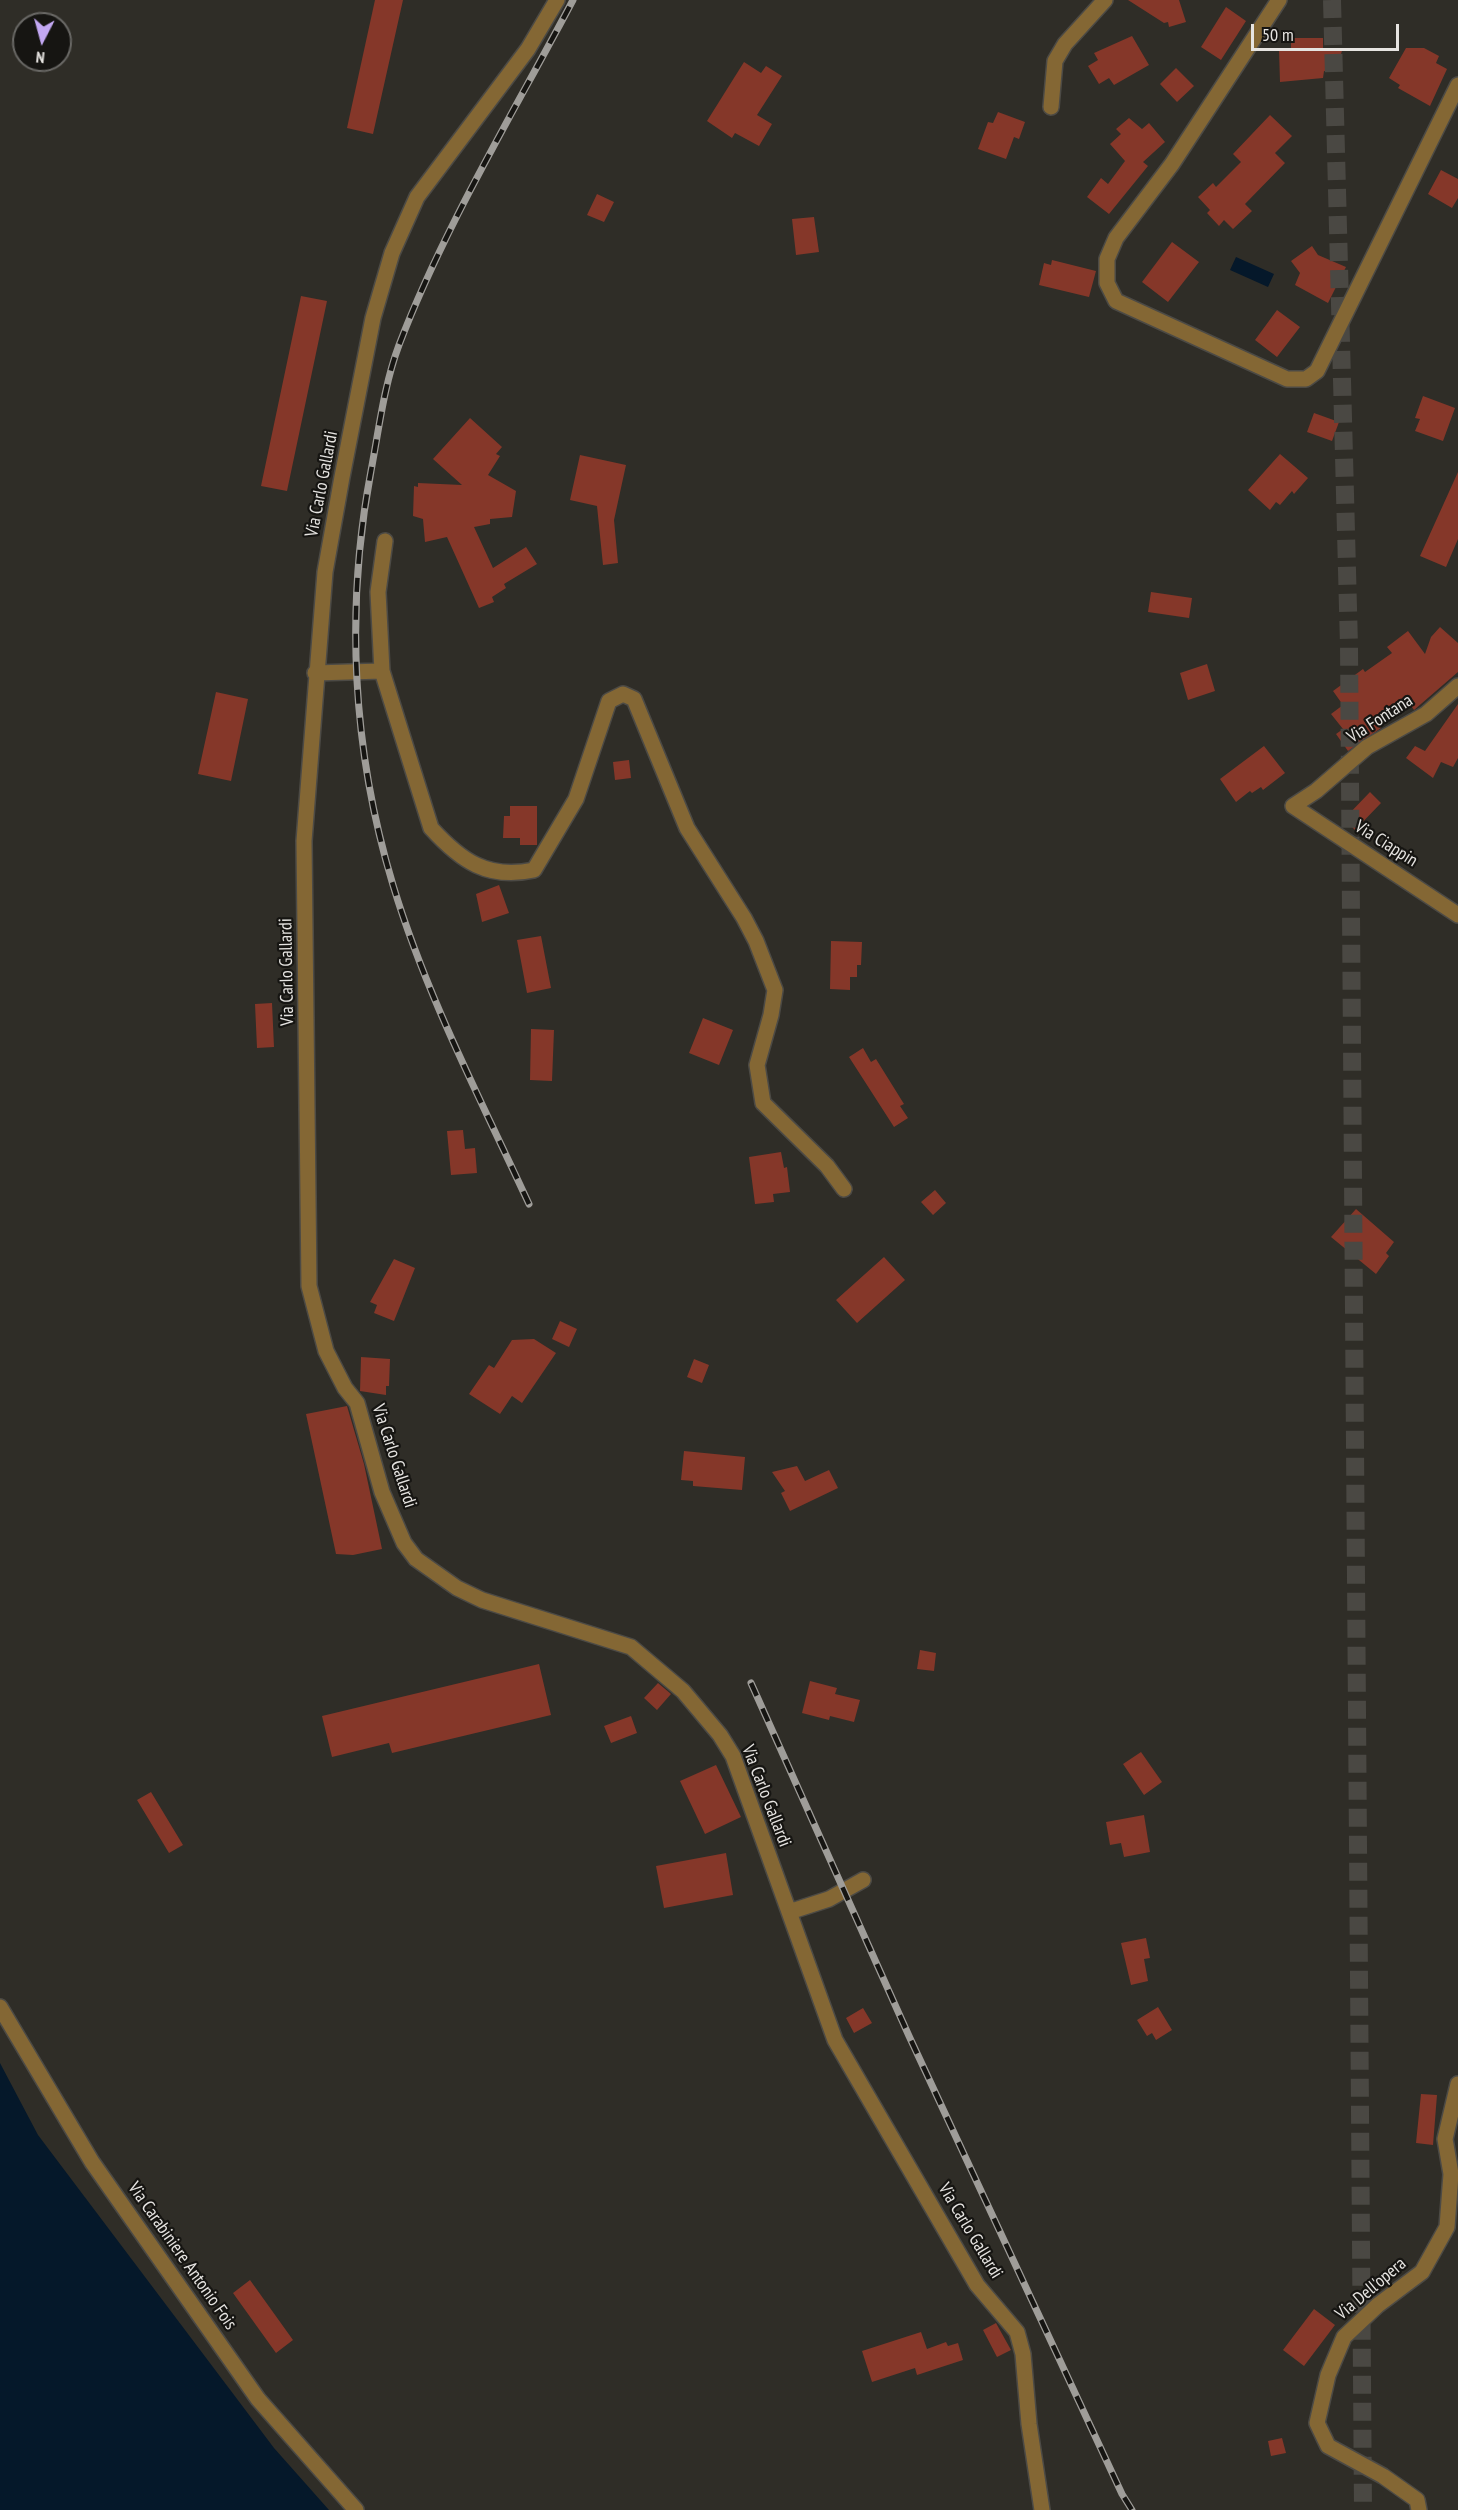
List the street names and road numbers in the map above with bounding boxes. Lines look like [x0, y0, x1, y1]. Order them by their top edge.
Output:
street label: Via Carlo Gallardi [301, 429, 343, 539]
street label: Via Fontana [1343, 690, 1417, 748]
street label: Via Ciappin [1351, 816, 1421, 872]
street label: Via Carlo Gallardi [275, 918, 299, 1026]
street label: Via Carlo Gallardi [367, 1402, 421, 1510]
street label: Via Carlo Gallardi [737, 1742, 795, 1850]
street label: Via Carabiniere Antonio Fois [123, 2178, 241, 2334]
street label: Via Carlo Gallardi [933, 2179, 1007, 2283]
street label: Via Dell'opera [1331, 2253, 1411, 2325]

